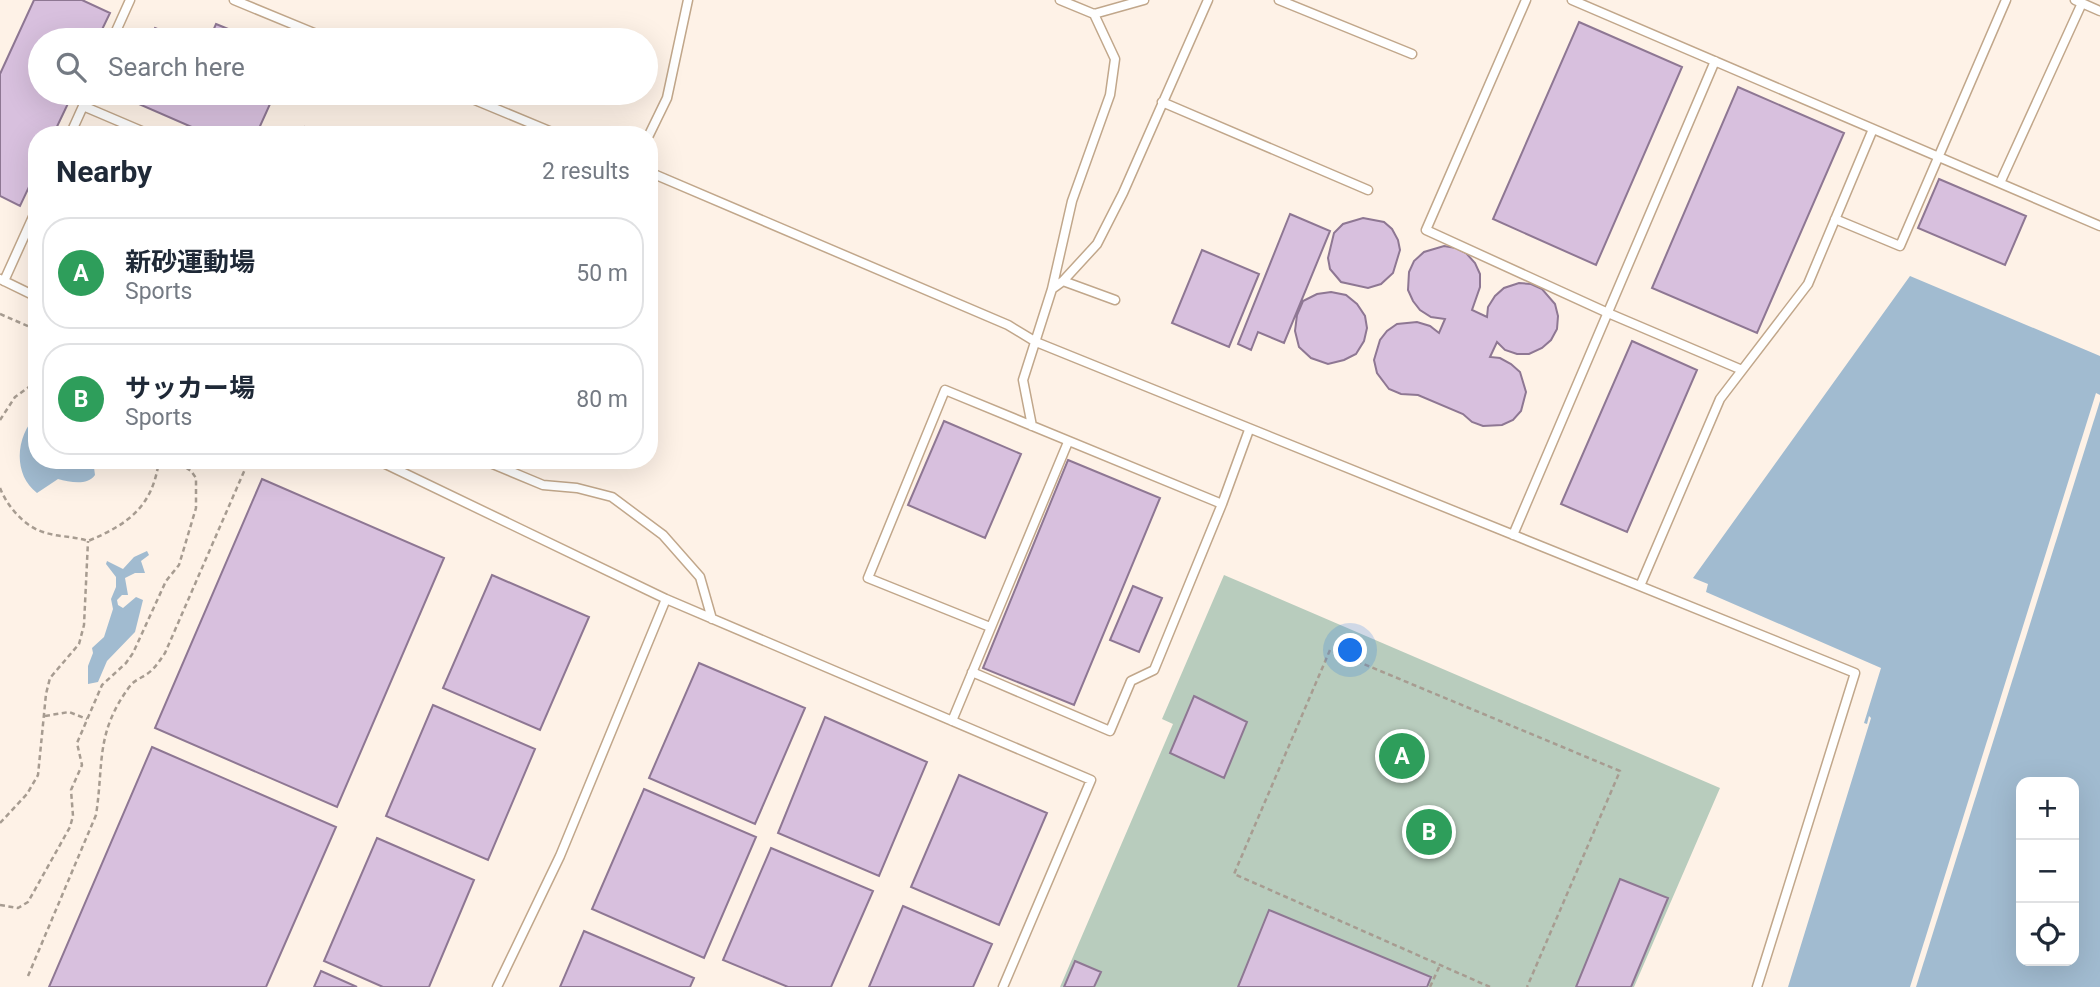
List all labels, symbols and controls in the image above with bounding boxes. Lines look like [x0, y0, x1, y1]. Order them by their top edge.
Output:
search box [28, 28, 658, 105]
icon: search [52, 48, 90, 86]
text: Search here [108, 52, 245, 82]
text: Nearby [56, 154, 152, 189]
text: 2 results [542, 158, 630, 185]
text: 新砂運動場 [125, 247, 255, 277]
text: A [73, 260, 89, 287]
text: 50 m [576, 260, 628, 287]
text: Sports [125, 278, 192, 305]
text: サッカー場 [125, 373, 255, 403]
text: B [74, 386, 88, 413]
text: 80 m [576, 386, 628, 413]
text: Sports [125, 404, 192, 431]
your location [1333, 633, 1367, 667]
pin: A [1379, 730, 1425, 782]
map controls [2016, 777, 2079, 966]
button: + [2016, 777, 2079, 840]
pin: B [1406, 806, 1452, 858]
button: − [2016, 840, 2079, 903]
button: locate [2016, 903, 2079, 966]

